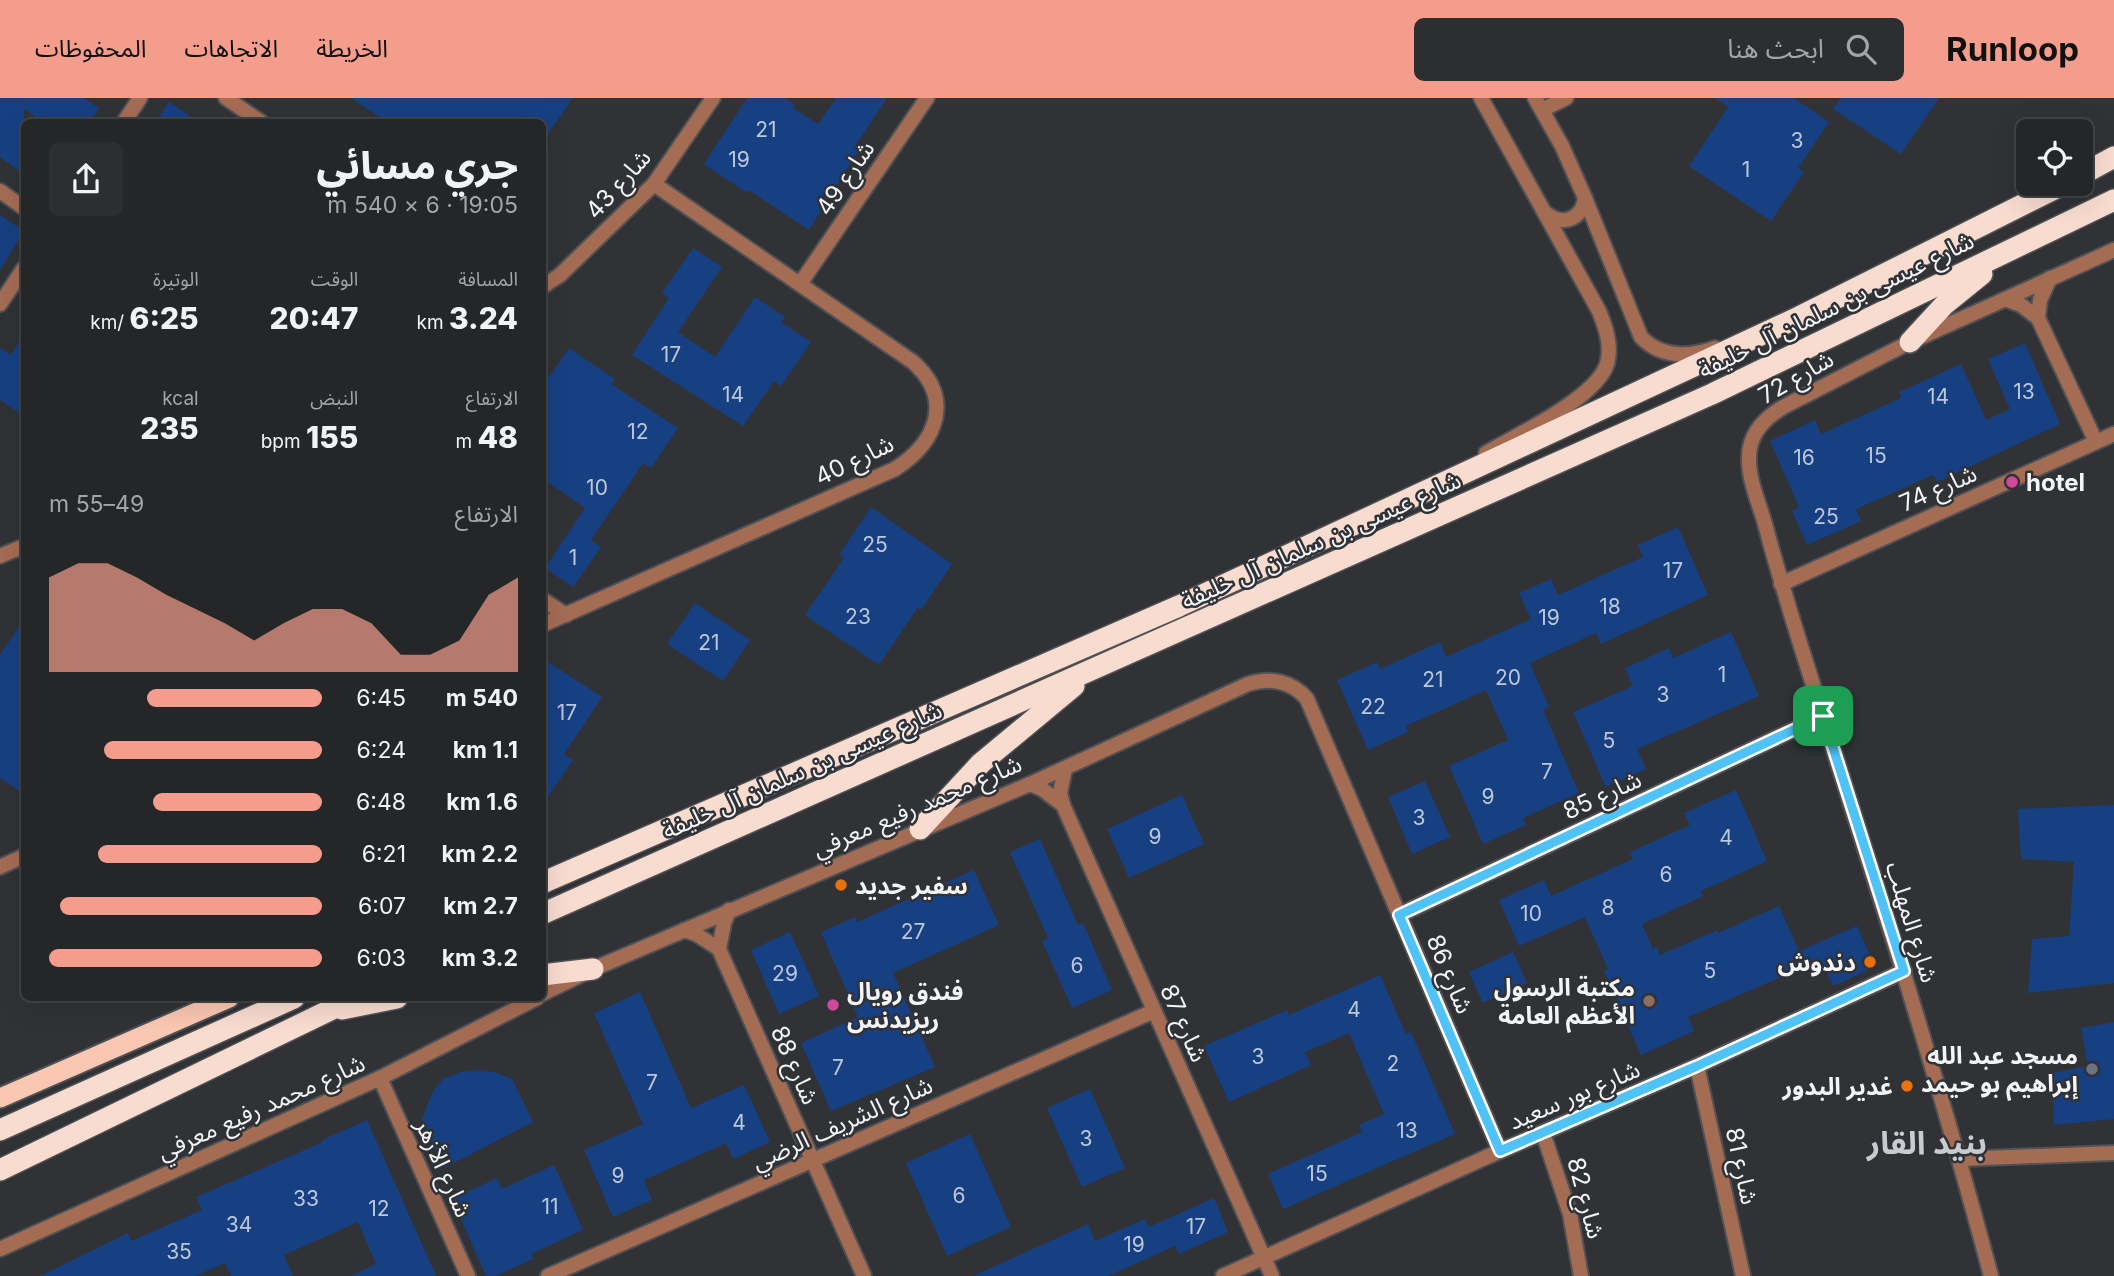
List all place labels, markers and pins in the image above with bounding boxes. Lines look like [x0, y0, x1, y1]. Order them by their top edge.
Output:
place label: hotel [2026, 468, 2085, 497]
marker: hotel [2004, 474, 2020, 490]
pin [1793, 686, 1853, 746]
place label: سفير جديد [855, 871, 968, 900]
marker: سفير جديد [833, 877, 849, 893]
place label: دندوش [1777, 948, 1856, 977]
marker: دندوش [1862, 954, 1878, 970]
place label: مكتبة الرسول الأعظم العامة [1494, 973, 1635, 1033]
place label: فندق رويال ريزيدنس [847, 977, 964, 1034]
marker: مكتبة الرسول الأعظم العامة [1641, 993, 1657, 1009]
marker: فندق رويال ريزيدنس [825, 997, 841, 1013]
place label: مسجد عبد الله إبراهيم بو حيمد [1921, 1041, 2078, 1101]
marker: مسجد عبد الله إبراهيم بو حيمد [2084, 1061, 2100, 1077]
place label: غدير البدور [1781, 1072, 1893, 1101]
marker: غدير البدور [1899, 1078, 1915, 1094]

